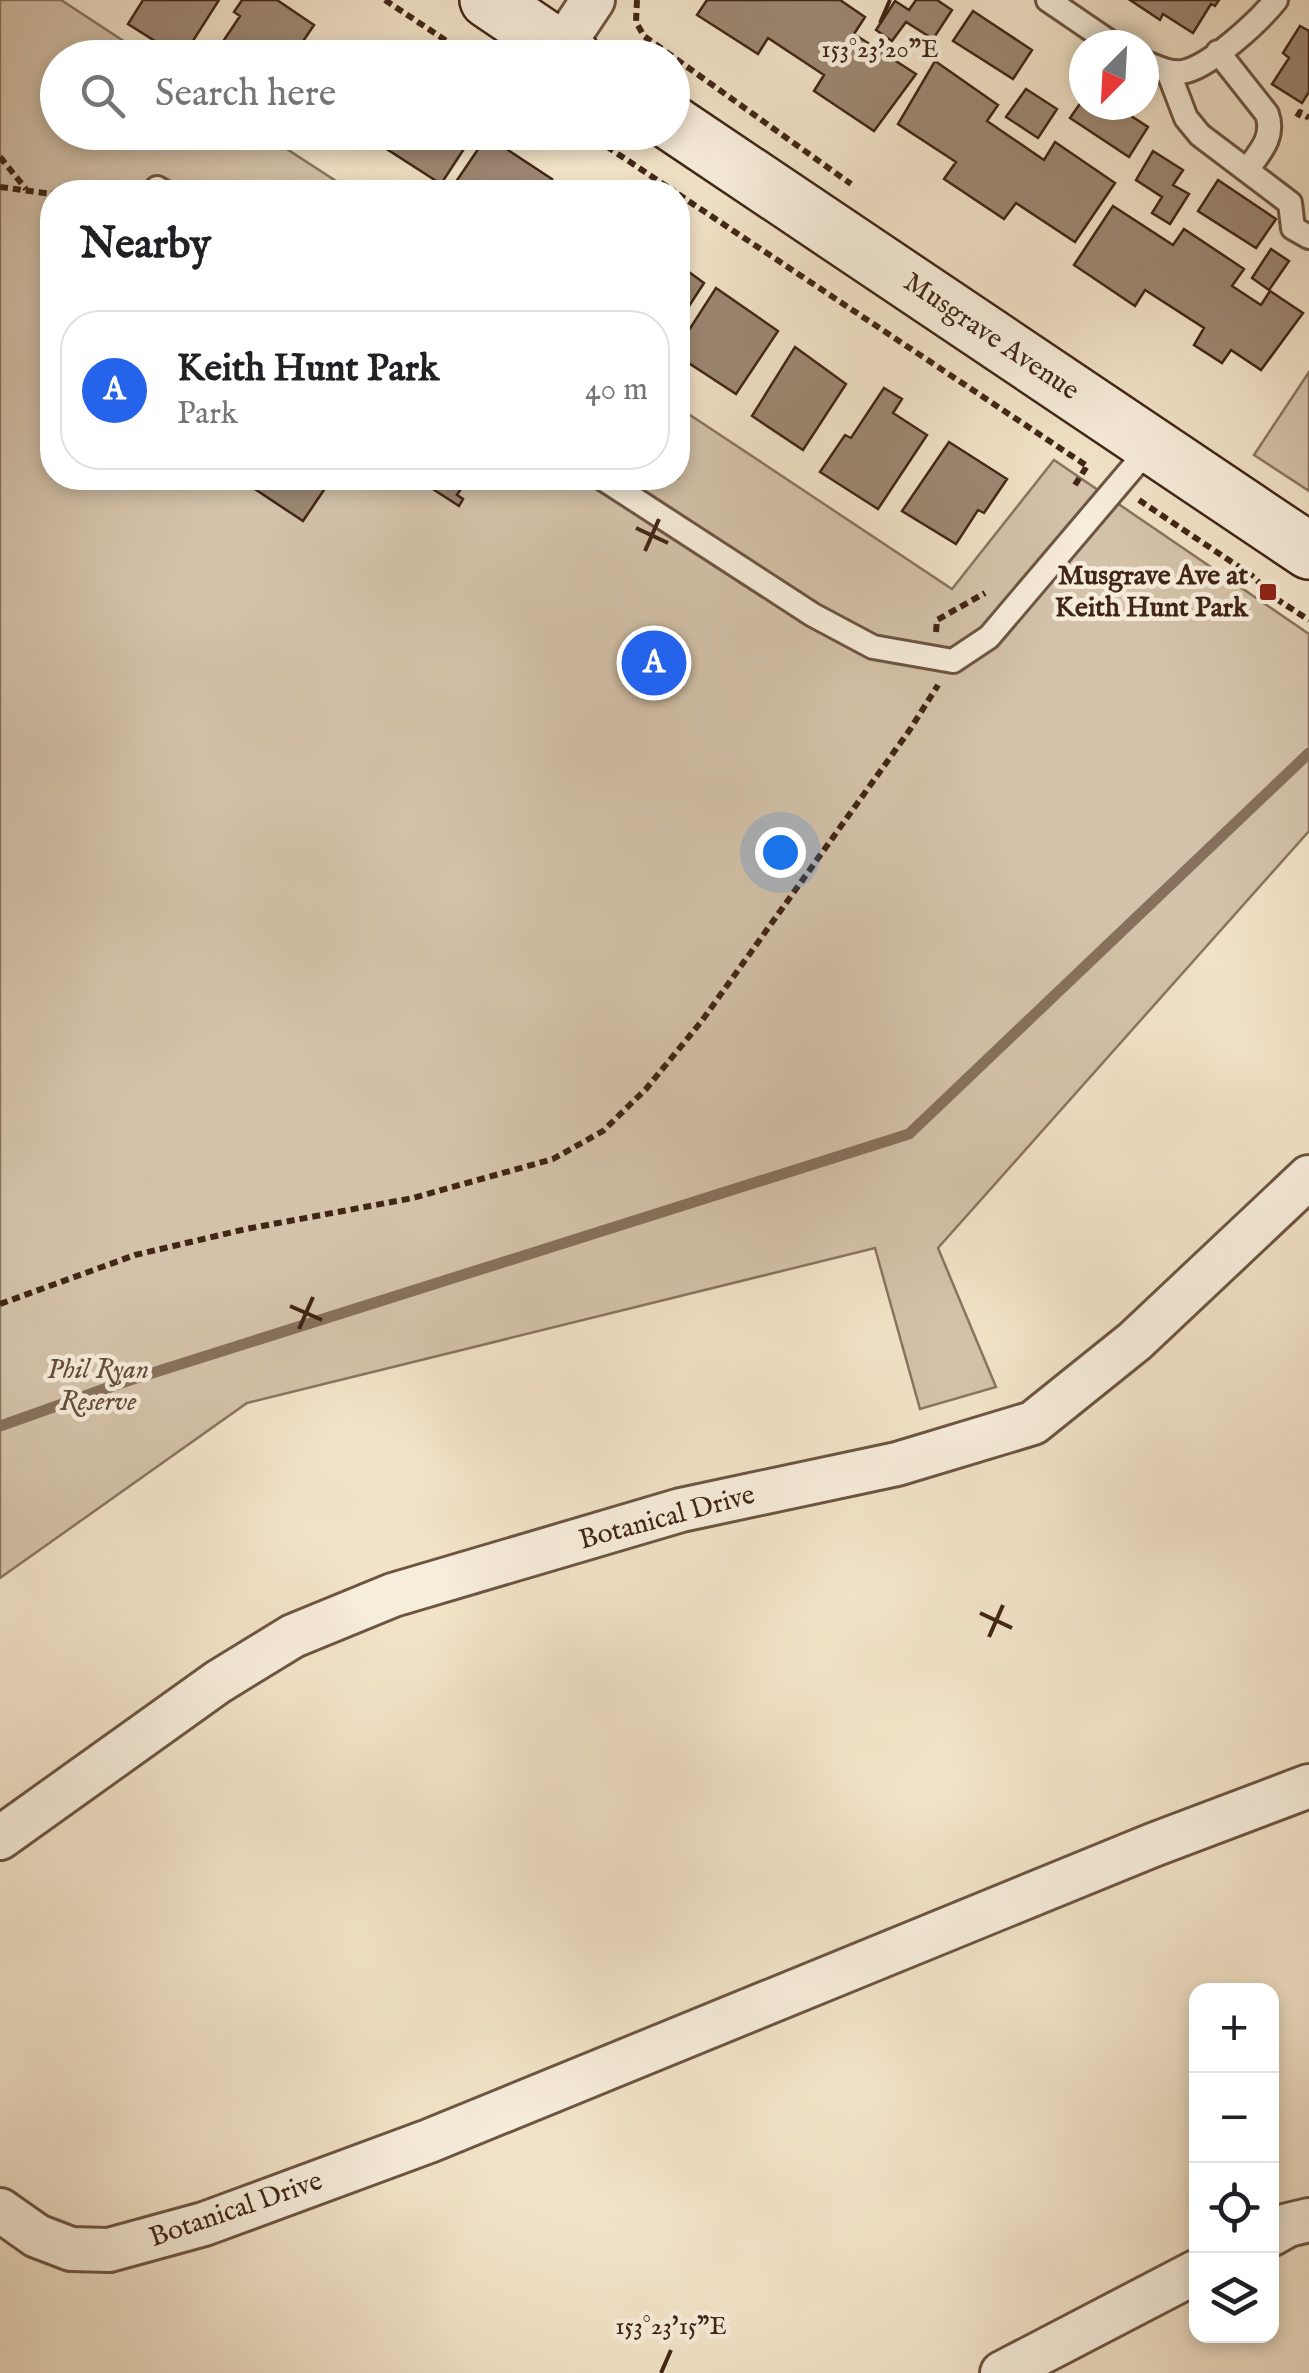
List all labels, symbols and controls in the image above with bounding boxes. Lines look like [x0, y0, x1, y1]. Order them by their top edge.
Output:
north arrow [1069, 30, 1159, 120]
text: 153°23'20"E [821, 34, 939, 66]
search box [40, 40, 690, 150]
icon: search [75, 68, 130, 123]
text: Search here [155, 71, 336, 119]
text: Nearby [80, 219, 211, 272]
street label: Musgrave Avenue [896, 265, 1086, 409]
text: Keith Hunt Park [177, 346, 439, 394]
text: A [104, 370, 125, 411]
text: 40 m [585, 370, 648, 411]
text: Park [177, 394, 238, 435]
place label: Musgrave Ave at Keith Hunt Park [1055, 559, 1249, 626]
marker: Musgrave Ave at Keith Hunt Park [1257, 581, 1279, 603]
pin: A [622, 626, 686, 700]
your location [755, 827, 806, 878]
park label: Phil Ryan Reserve [47, 1353, 149, 1420]
street label: Botanical Drive [575, 1478, 759, 1558]
map controls [1189, 1983, 1279, 2343]
button: + [1189, 1983, 1279, 2073]
button: − [1189, 2073, 1279, 2163]
button: locate [1189, 2163, 1279, 2253]
street label: Botanical Drive [145, 2164, 327, 2256]
button: layers [1189, 2253, 1279, 2343]
text: 153°23'15"E [615, 2311, 727, 2343]

